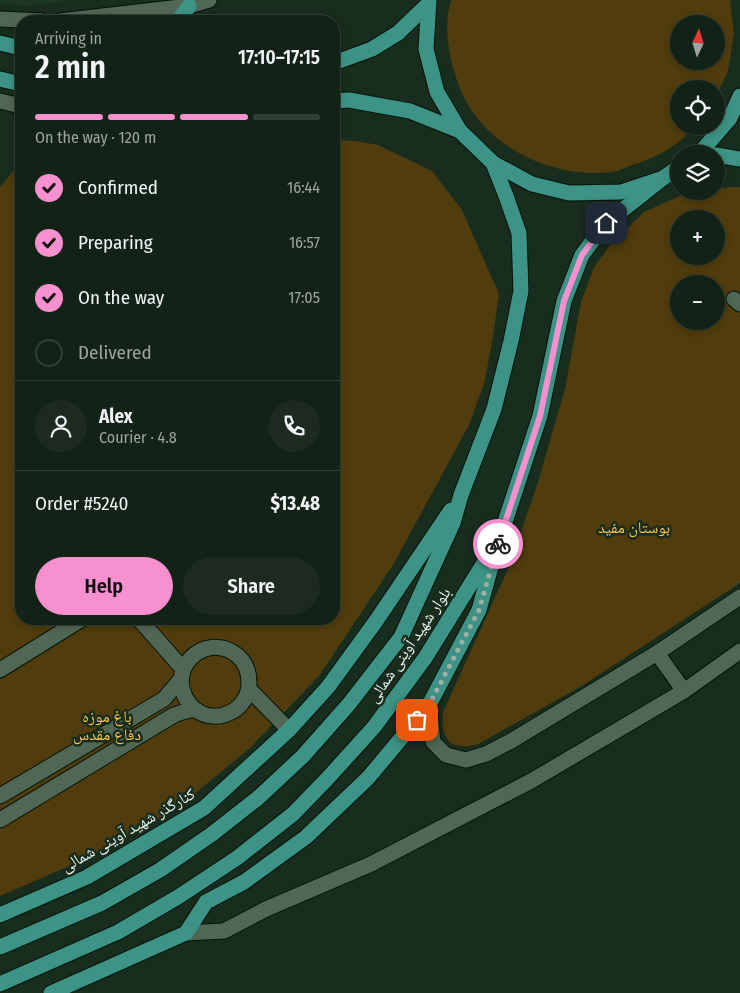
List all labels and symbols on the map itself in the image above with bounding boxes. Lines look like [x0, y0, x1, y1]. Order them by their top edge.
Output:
north arrow [670, 15, 725, 70]
pin [585, 202, 627, 244]
park label: بوستان مفید [598, 518, 670, 538]
courier [473, 519, 523, 569]
street label: بلوار شهید آوینی شمالی [363, 584, 455, 707]
pin [396, 699, 438, 741]
park label: باغ موزه دفاع مقدس [73, 707, 141, 745]
street label: کنارگذر شهید آوینی شمالی [58, 784, 199, 877]

